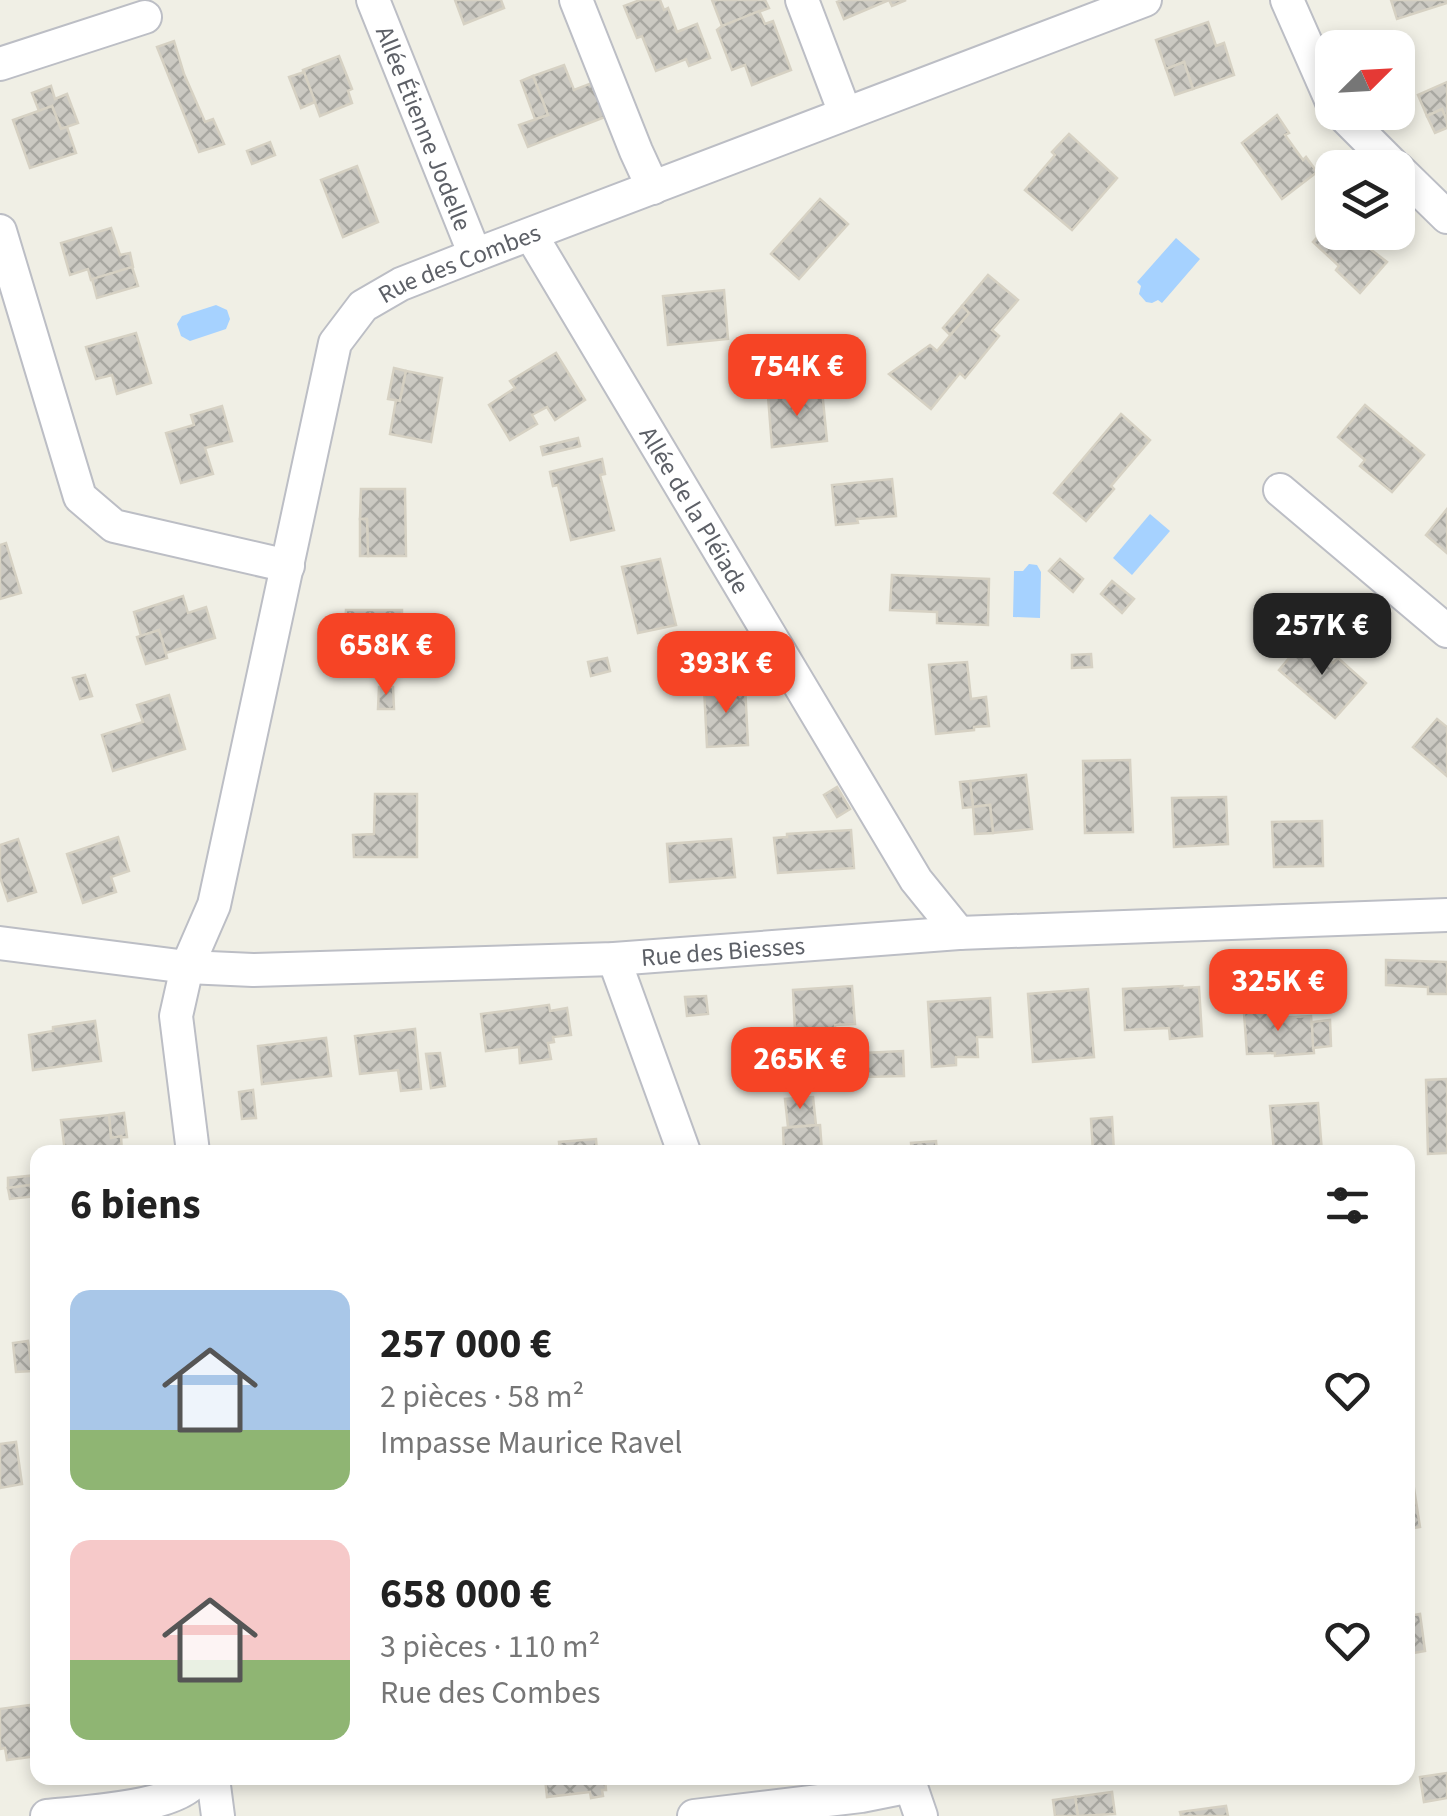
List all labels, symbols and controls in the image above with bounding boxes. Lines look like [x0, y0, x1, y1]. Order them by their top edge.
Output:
street label: Allée Étienne Jodelle [366, 21, 480, 236]
north arrow [1315, 30, 1415, 130]
map controls [1315, 30, 1415, 250]
button: layers [1315, 150, 1415, 250]
street label: Rue des Combes [371, 215, 546, 313]
pin: 754K € [716, 334, 878, 419]
text: 754K € [750, 343, 844, 389]
street label: Allée de la Pléiade [630, 420, 758, 601]
pin: 257K € [1241, 593, 1403, 678]
text: 257K € [1275, 602, 1369, 648]
pin: 658K € [305, 613, 467, 698]
text: 658K € [339, 622, 433, 668]
pin: 393K € [645, 631, 807, 716]
text: 393K € [679, 640, 773, 686]
street label: Rue des Biesses [640, 928, 806, 976]
pin: 325K € [1197, 949, 1359, 1034]
text: 325K € [1231, 958, 1325, 1004]
pin: 265K € [719, 1027, 881, 1112]
text: 265K € [753, 1036, 847, 1082]
text: 6 biens [70, 1175, 201, 1235]
icon: filters [1320, 1178, 1375, 1233]
text: 257 000 € [380, 1314, 552, 1374]
icon: home [150, 1330, 270, 1450]
icon: heart [1320, 1363, 1375, 1418]
text: 2 pièces · 58 m² [380, 1374, 584, 1420]
text: Impasse Maurice Ravel [380, 1420, 683, 1466]
text: 658 000 € [380, 1564, 552, 1624]
icon: home [150, 1580, 270, 1700]
icon: heart [1320, 1613, 1375, 1668]
text: 3 pièces · 110 m² [380, 1624, 600, 1670]
text: Rue des Combes [380, 1670, 600, 1716]

